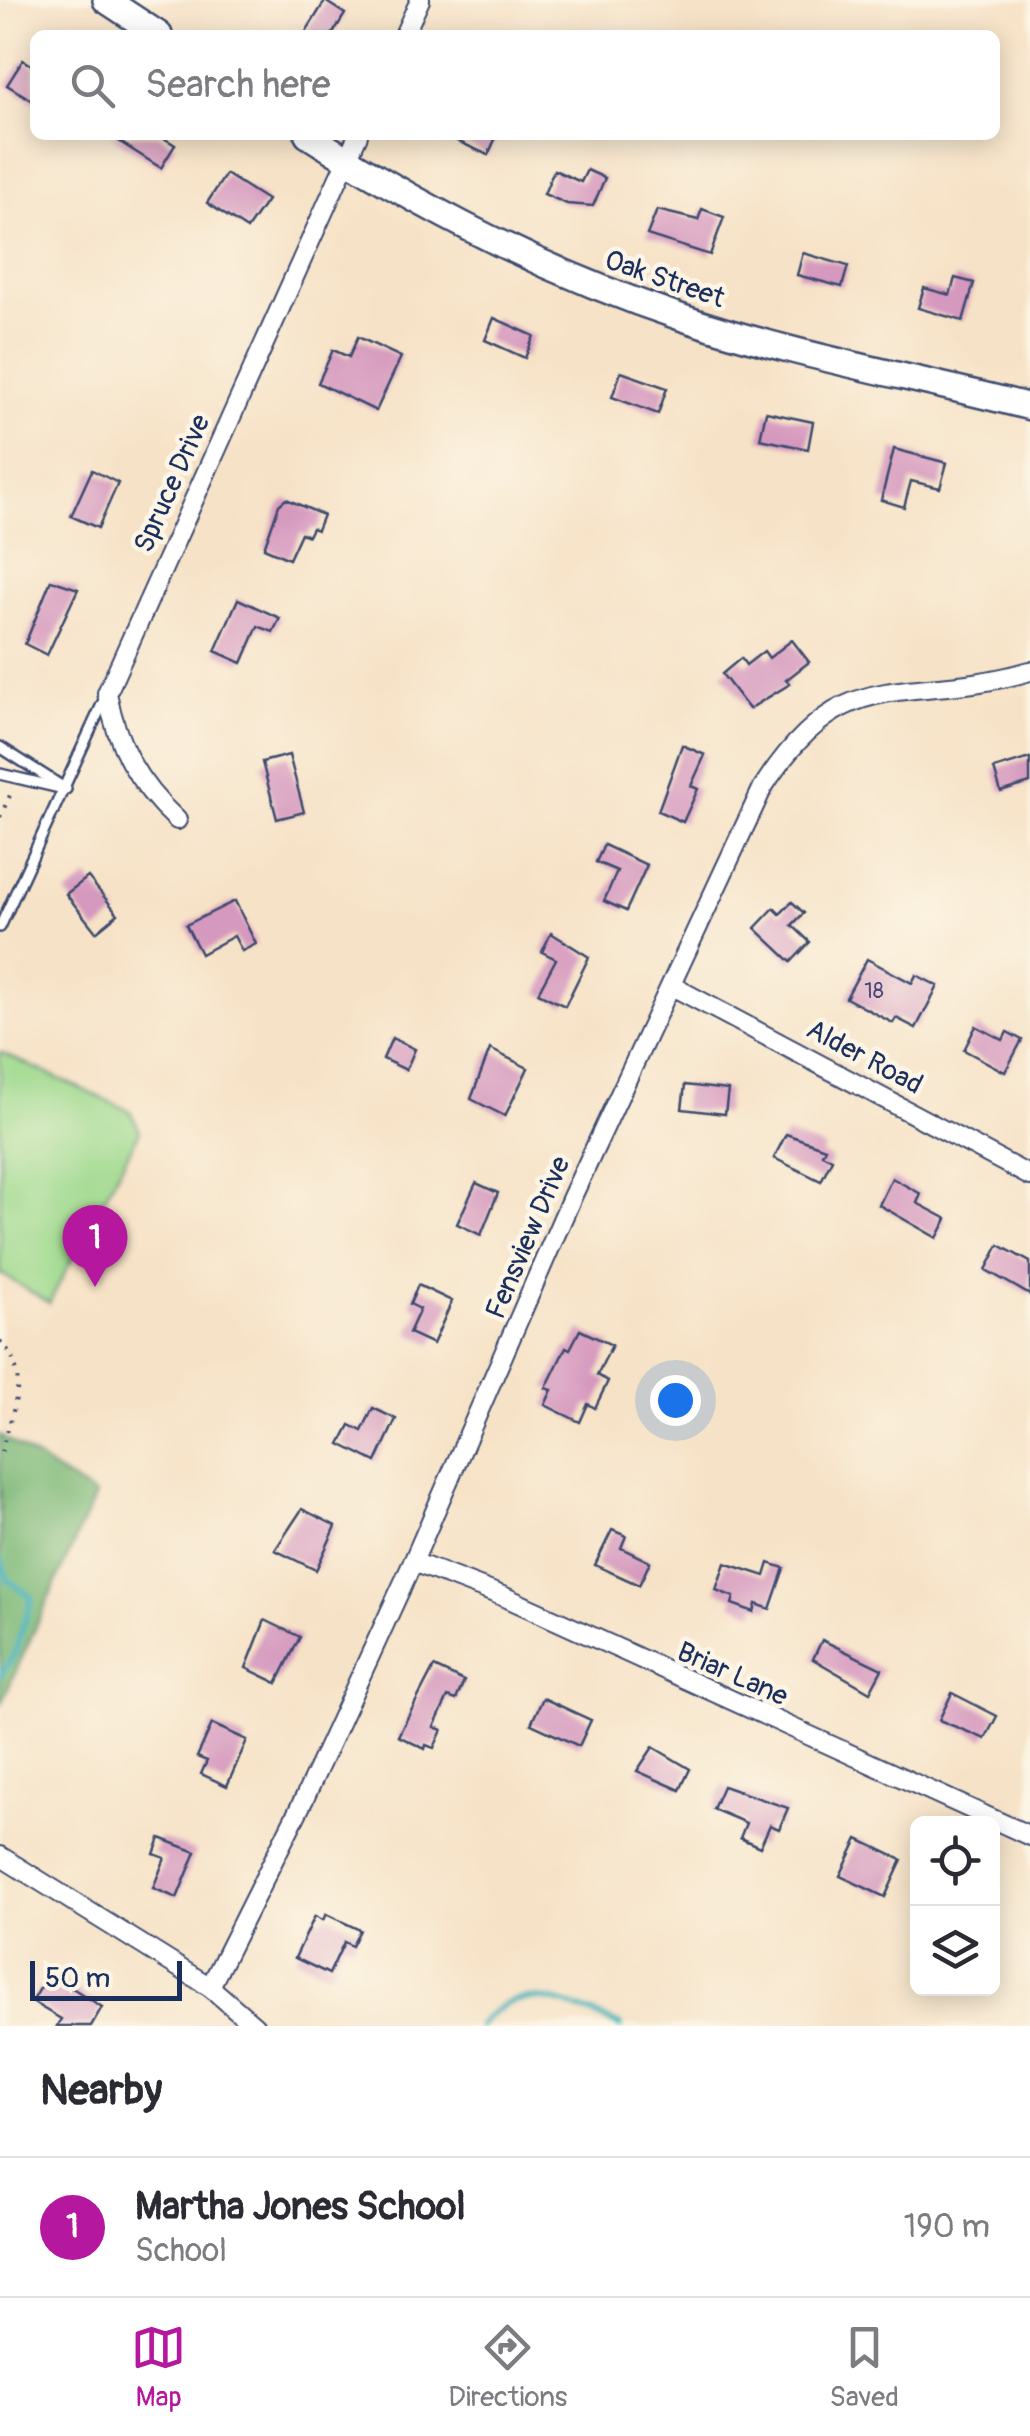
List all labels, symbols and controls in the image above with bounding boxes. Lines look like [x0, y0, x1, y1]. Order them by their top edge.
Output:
search box [30, 30, 1000, 140]
icon: search [65, 58, 120, 113]
text: Search here [145, 61, 331, 109]
street label: Oak Street [600, 243, 730, 316]
street label: Spruce Drive [126, 409, 218, 558]
house number: 18 [864, 977, 884, 1005]
street label: Alder Road [800, 1012, 928, 1103]
street label: Fensview Drive [478, 1151, 578, 1324]
pin: 1 [62, 1204, 128, 1287]
your location [650, 1375, 701, 1426]
street label: Briar Lane [672, 1634, 793, 1714]
map controls [910, 1816, 1000, 1996]
button: locate [910, 1816, 1000, 1906]
button: layers [910, 1906, 1000, 1996]
scale bar [30, 1956, 182, 2000]
text: 50 m [45, 1961, 110, 1996]
text: Nearby [40, 2065, 162, 2117]
text: Martha Jones School [135, 2183, 466, 2231]
text: 1 [66, 2207, 79, 2247]
text: 190 m [904, 2207, 990, 2247]
text: School [135, 2231, 227, 2271]
tab: Map [131, 2320, 186, 2415]
tab: Directions [448, 2320, 567, 2415]
tab: Saved [829, 2320, 899, 2415]

